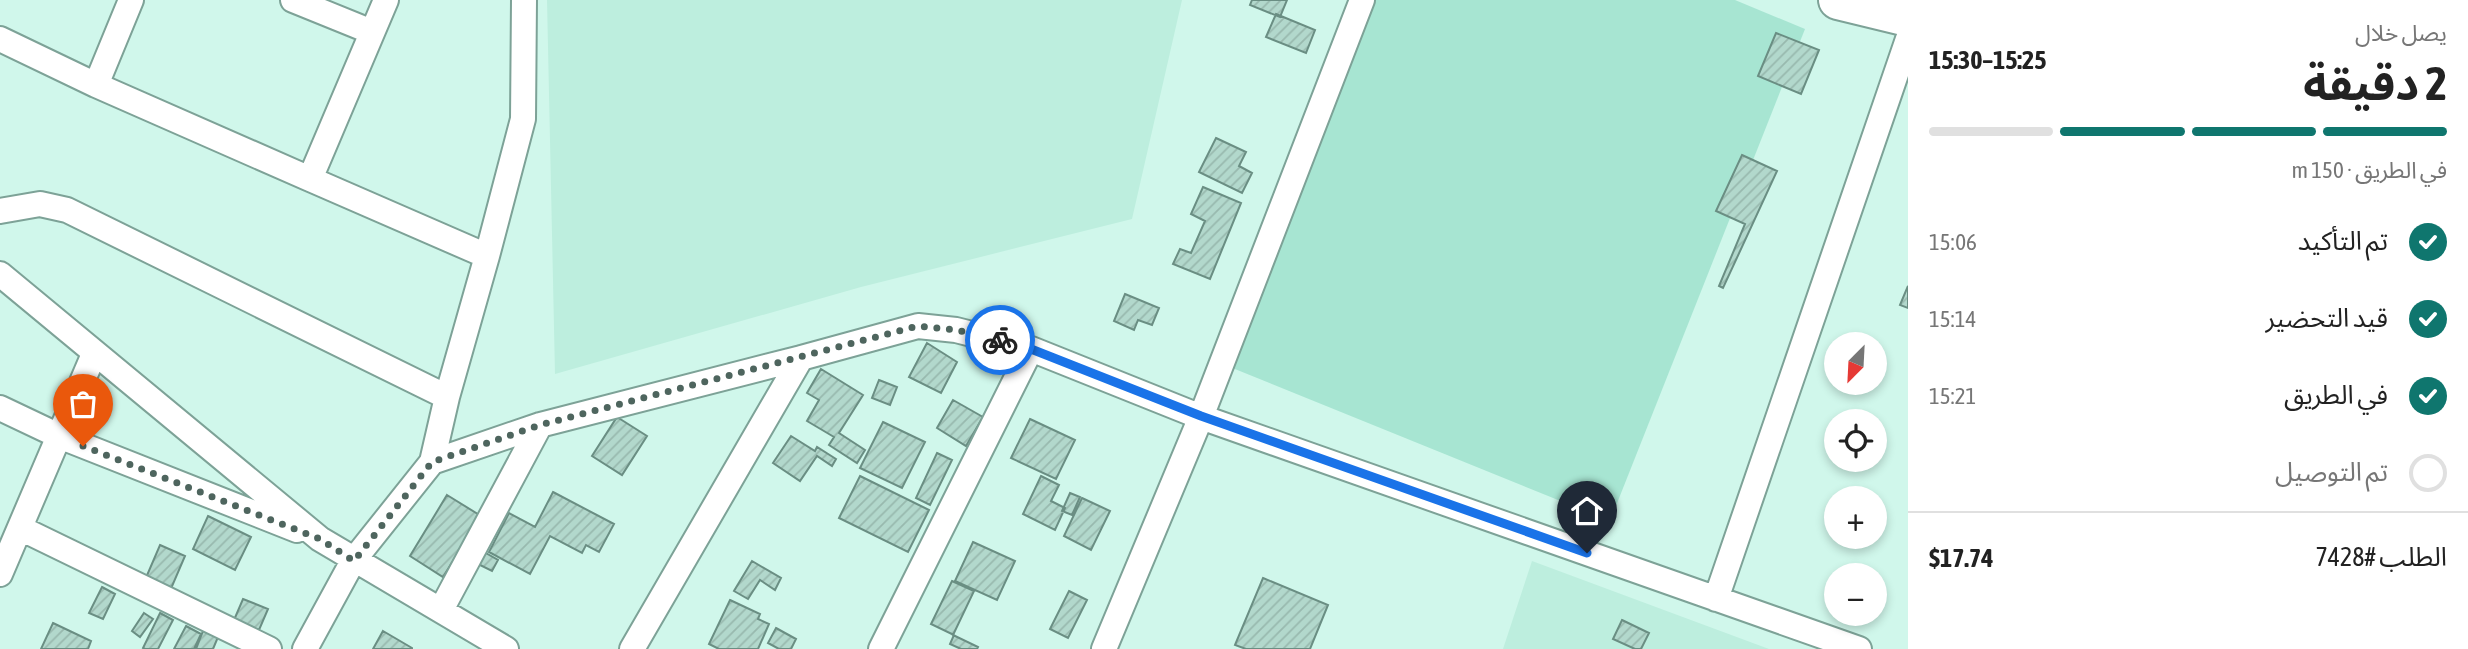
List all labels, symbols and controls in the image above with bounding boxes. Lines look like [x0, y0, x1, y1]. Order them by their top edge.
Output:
text: يصل خلال [2355, 20, 2447, 46]
text: 15:25–15:30 [1929, 45, 2046, 75]
text: 2 دقيقة [2303, 57, 2447, 110]
text: في الطريق · 150 m [2292, 157, 2447, 183]
icon: check [2409, 223, 2447, 261]
text: تم التأكيد [2298, 226, 2388, 256]
text: 15:06 [1929, 229, 1977, 255]
icon: check [2409, 300, 2447, 338]
text: قيد التحضير [2265, 303, 2388, 333]
courier [965, 305, 1035, 375]
text: 15:14 [1929, 306, 1976, 332]
icon: bike [981, 321, 1019, 359]
north arrow [1824, 332, 1886, 396]
map controls [1824, 332, 1887, 626]
pin [53, 374, 113, 446]
icon: check [2409, 377, 2447, 415]
text: في الطريق [2284, 380, 2388, 410]
text: 15:21 [1929, 383, 1976, 409]
icon: bag [64, 385, 102, 423]
button: locate [1824, 409, 1887, 472]
text: تم التوصيل [2275, 457, 2388, 487]
pin [1557, 481, 1617, 553]
button: + [1824, 486, 1887, 549]
icon: home [1568, 492, 1606, 530]
text: الطلب #7428 [2315, 542, 2447, 572]
text: $17.74 [1929, 543, 1993, 573]
button: − [1824, 563, 1887, 626]

